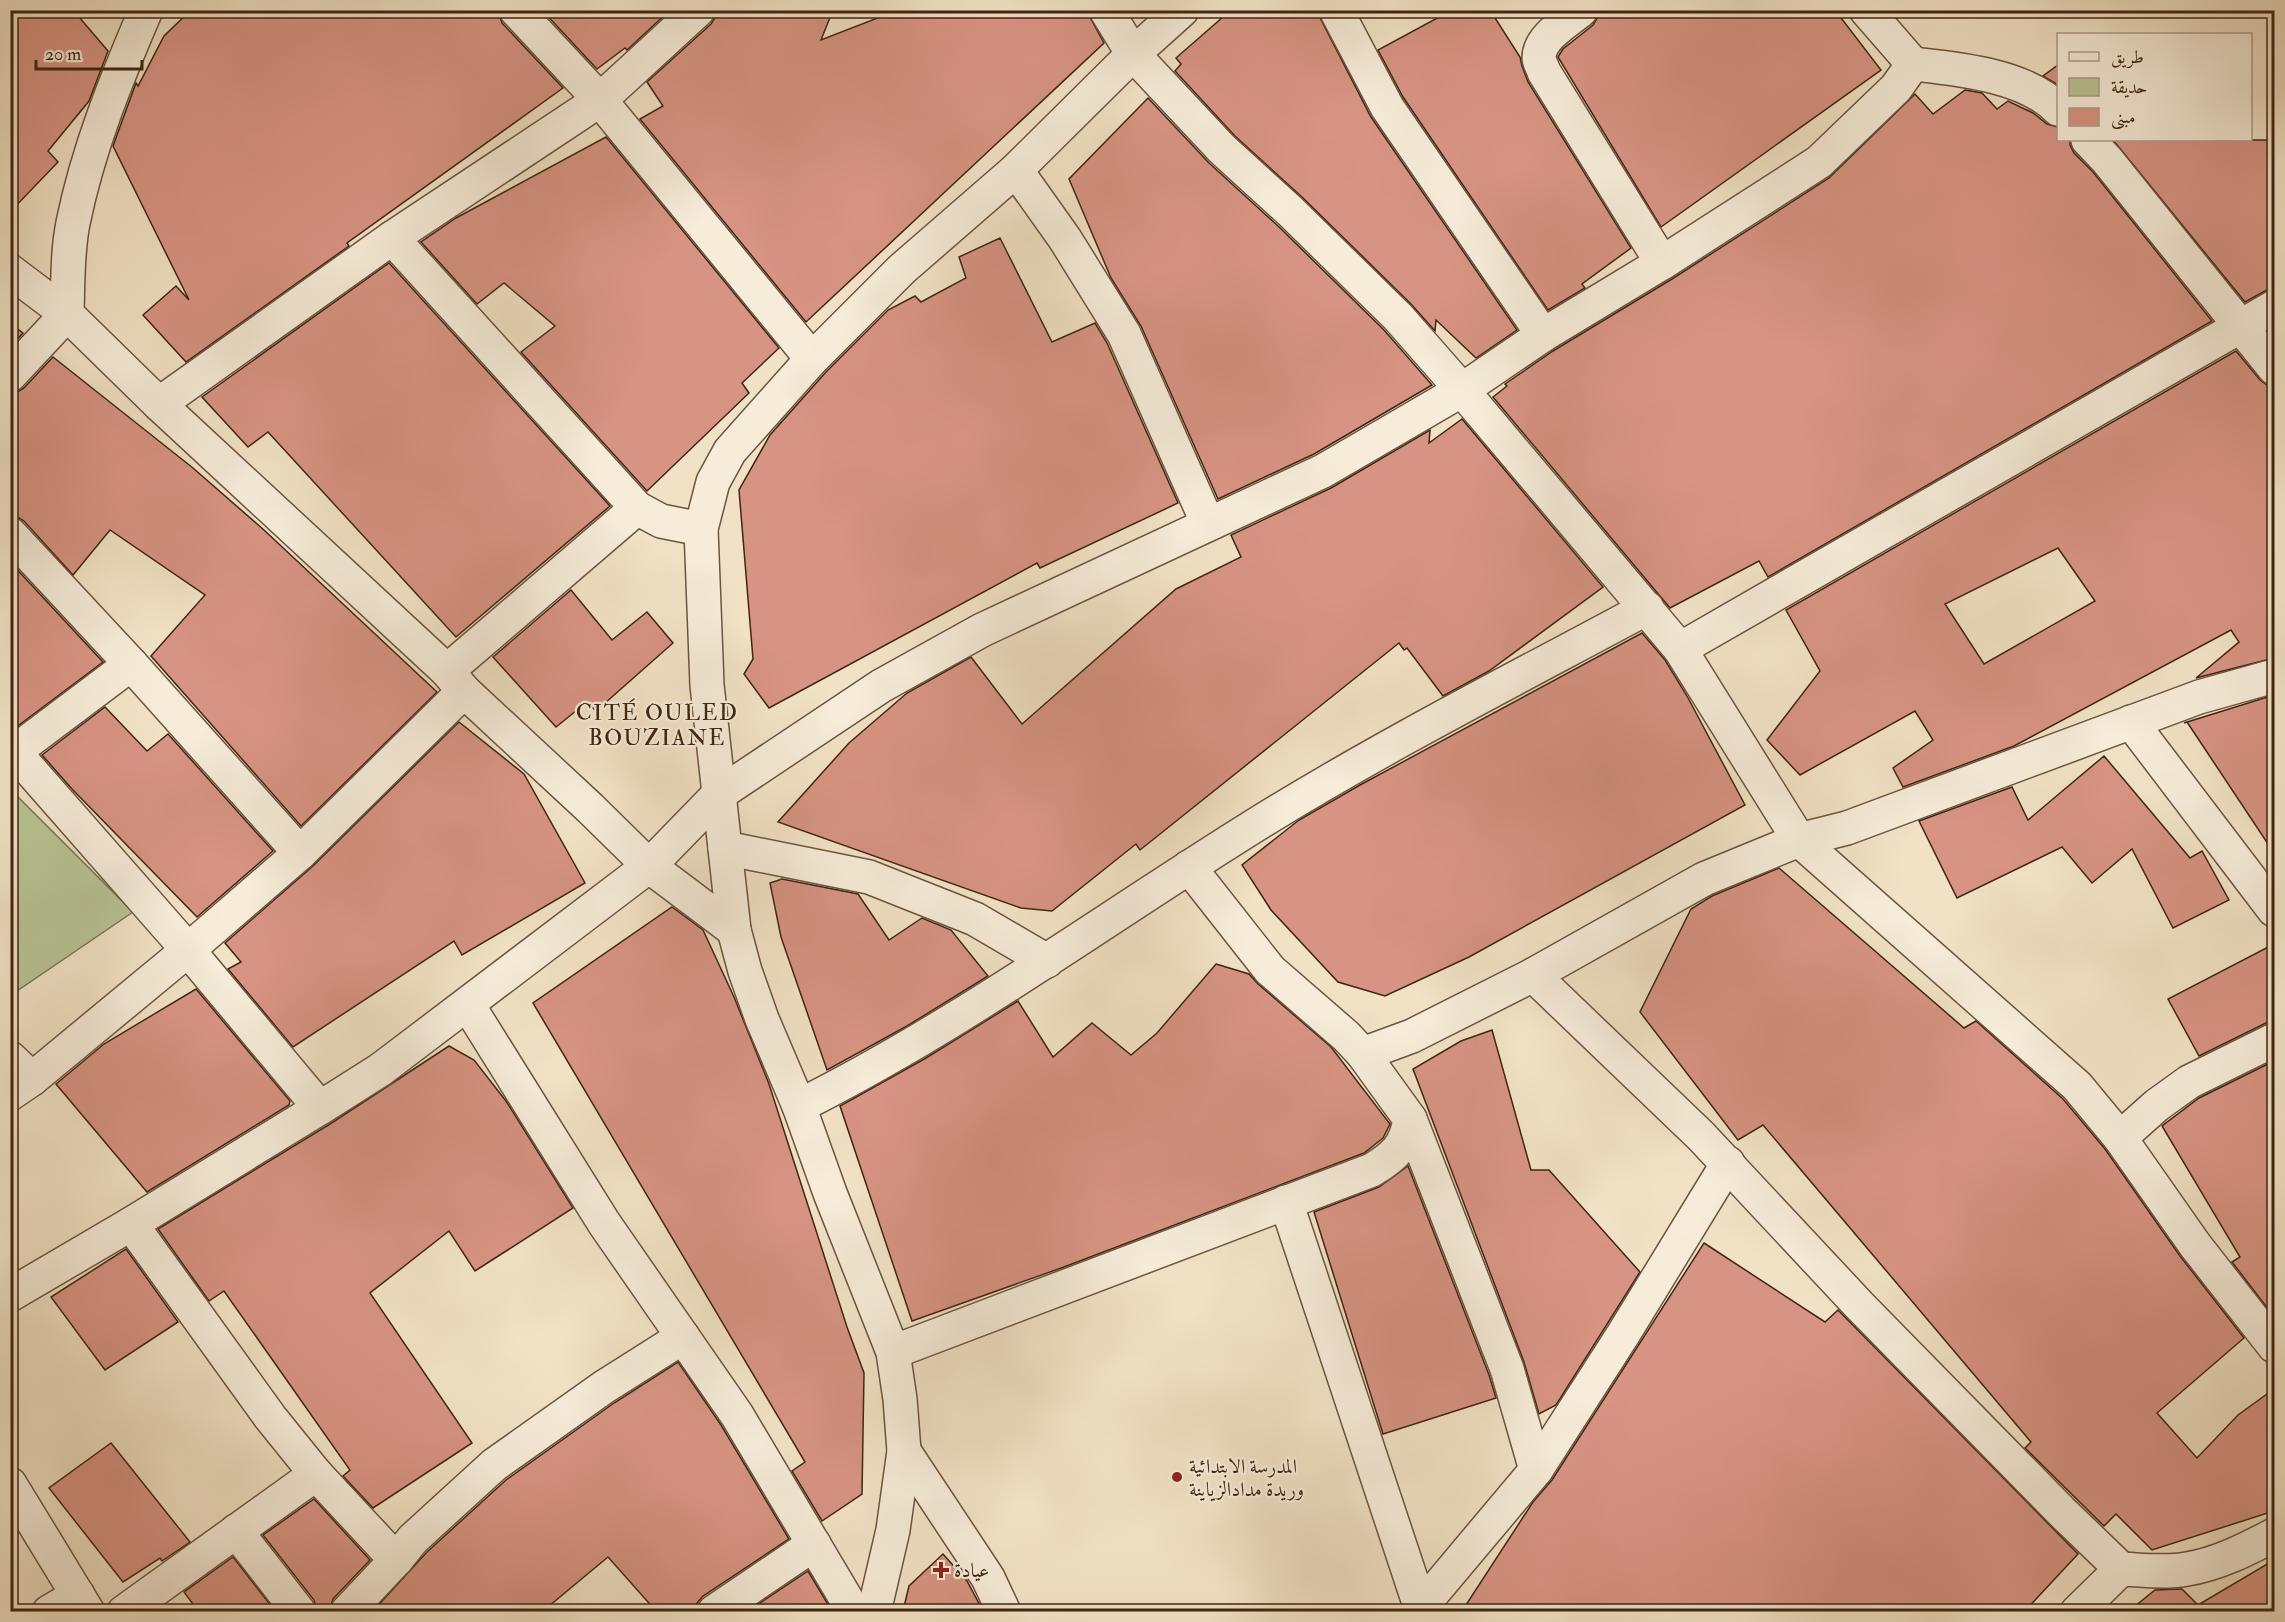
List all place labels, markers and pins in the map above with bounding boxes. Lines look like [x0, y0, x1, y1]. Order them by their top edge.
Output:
place label: المدرسة الابتدائية وريدة مدادالزياينة [1189, 1454, 1304, 1502]
marker: المدرسة الابتدائية وريدة مدادالزياينة [1170, 1470, 1184, 1484]
place label: عيادة [954, 1558, 989, 1583]
marker: عيادة [932, 1561, 950, 1579]

